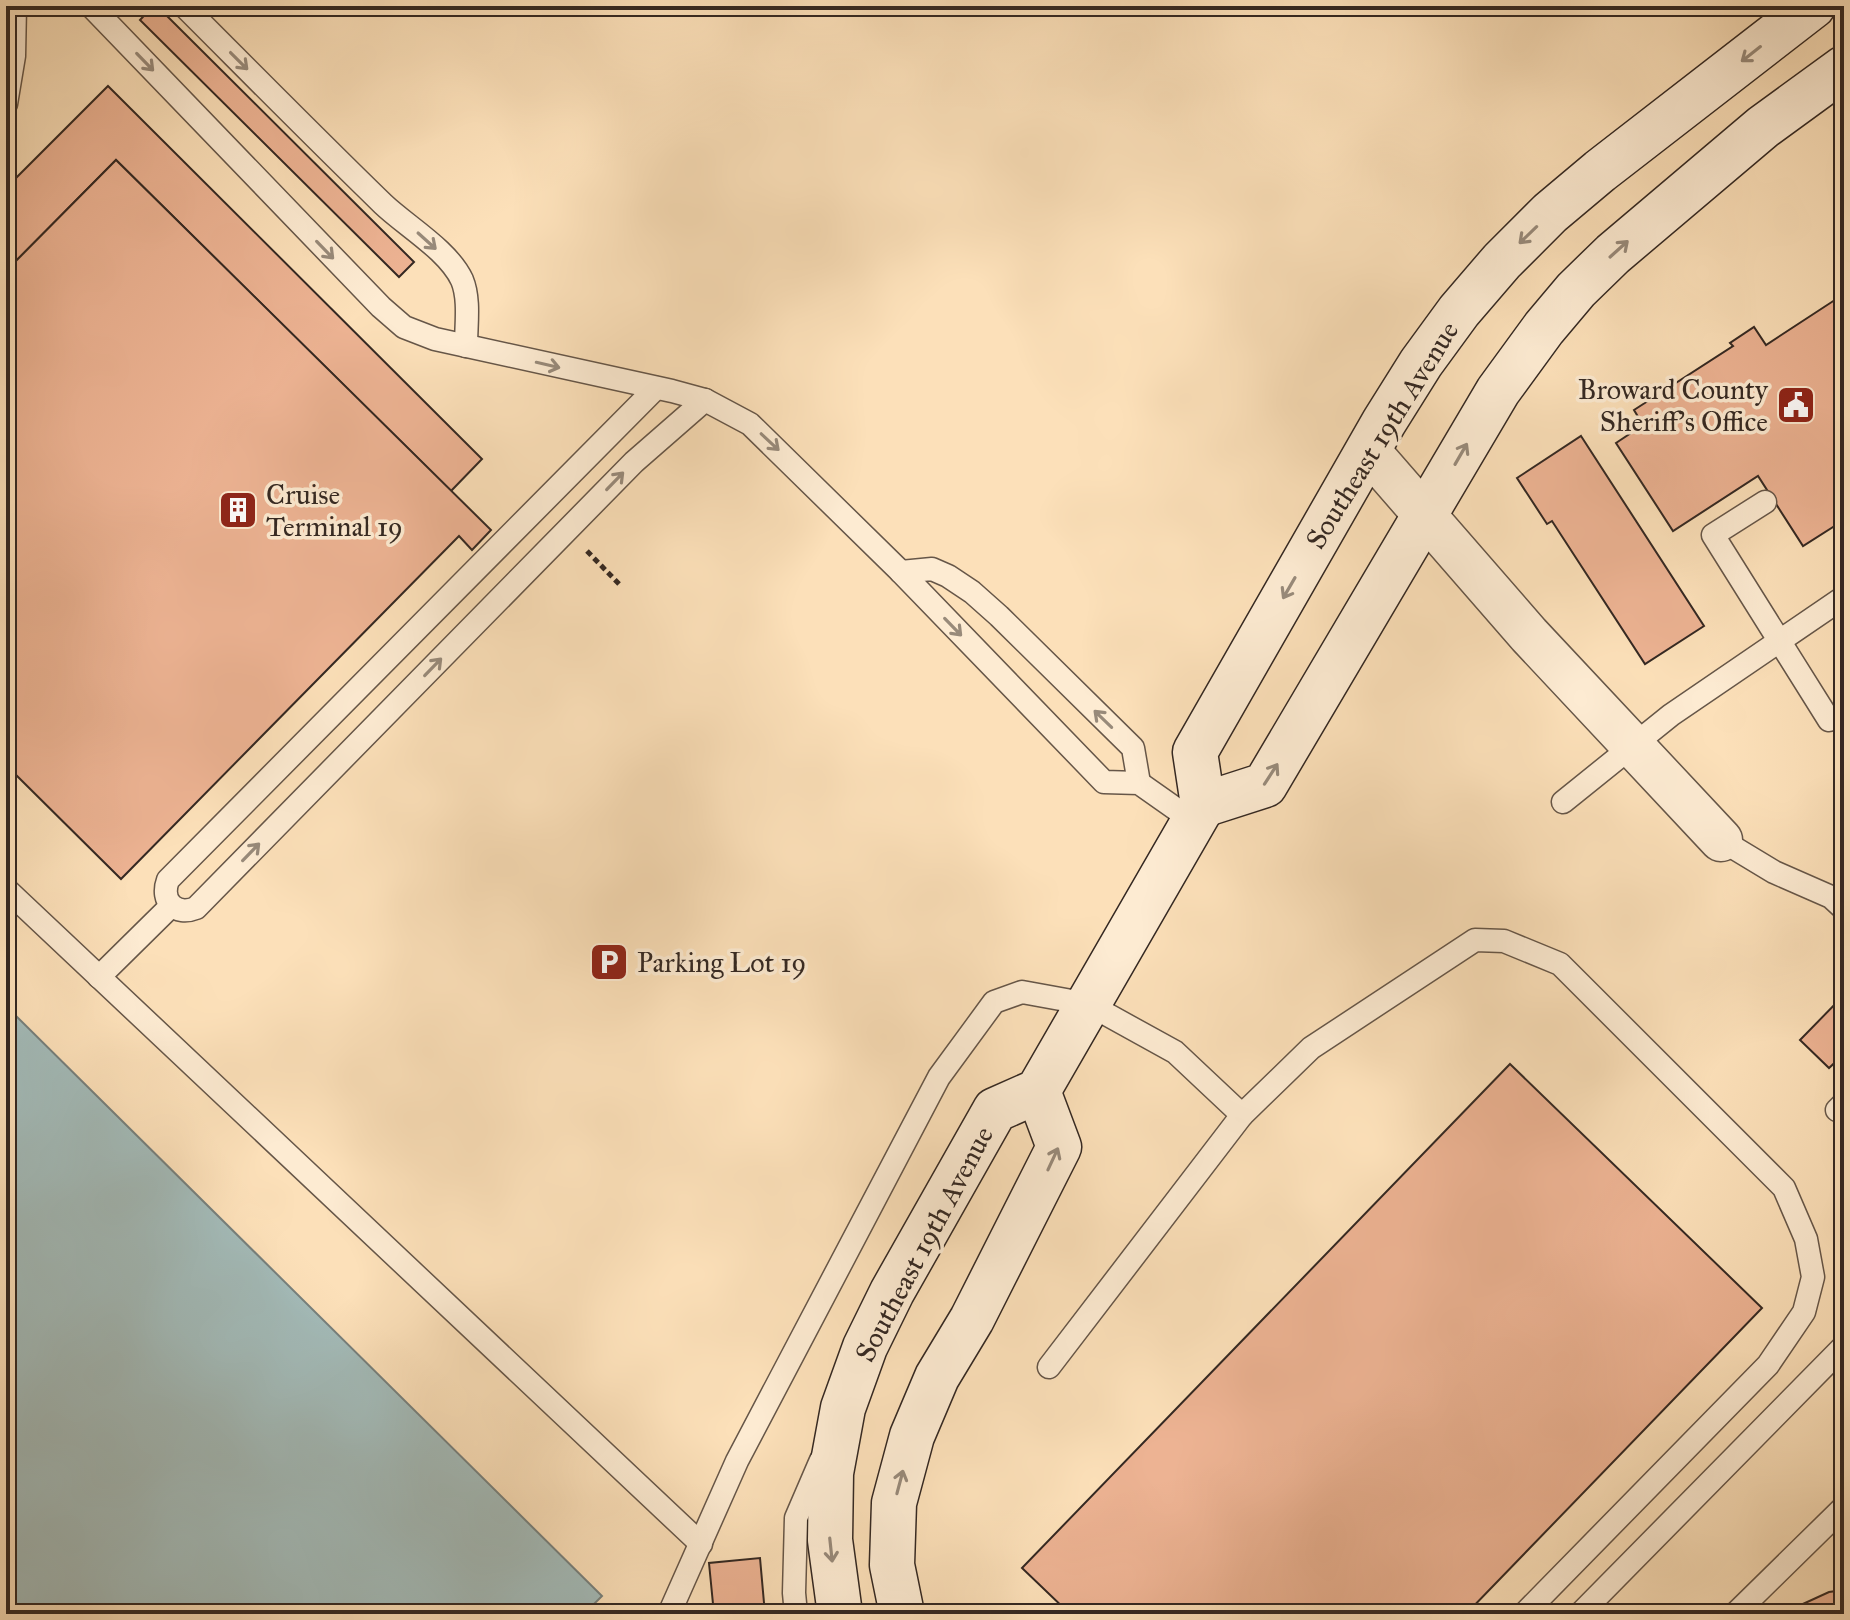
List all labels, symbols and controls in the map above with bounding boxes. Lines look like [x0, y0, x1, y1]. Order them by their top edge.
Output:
one-way arrow [1741, 45, 1762, 62]
one-way arrow [229, 51, 248, 70]
one-way arrow [135, 52, 154, 72]
one-way arrow [1519, 225, 1538, 244]
one-way arrow [416, 232, 436, 250]
one-way arrow [315, 240, 334, 259]
one-way arrow [1609, 240, 1629, 259]
street label: Southeast 19th Avenue [1298, 315, 1466, 555]
one-way arrow [535, 358, 561, 373]
place label: Broward County Sheriff's Office [1578, 372, 1769, 439]
public building icon: Broward County Sheriff's Office [1775, 384, 1817, 426]
one-way arrow [760, 433, 780, 452]
one-way arrow [1453, 443, 1469, 466]
one-way arrow [606, 471, 625, 491]
place label: Cruise Terminal 19 [266, 477, 403, 544]
building icon: Cruise Terminal 19 [217, 489, 259, 531]
one-way arrow [1281, 576, 1297, 599]
one-way arrow [944, 616, 962, 636]
one-way arrow [423, 658, 442, 677]
one-way arrow [1093, 709, 1113, 728]
one-way arrow [1263, 763, 1280, 785]
one-way arrow [241, 843, 260, 862]
parking icon: Parking Lot 19 [588, 941, 630, 983]
place label: Parking Lot 19 [637, 945, 806, 980]
street label: Southeast 19th Avenue [847, 1120, 1001, 1368]
one-way arrow [1046, 1147, 1061, 1171]
one-way arrow [893, 1469, 908, 1495]
one-way arrow [824, 1536, 839, 1563]

